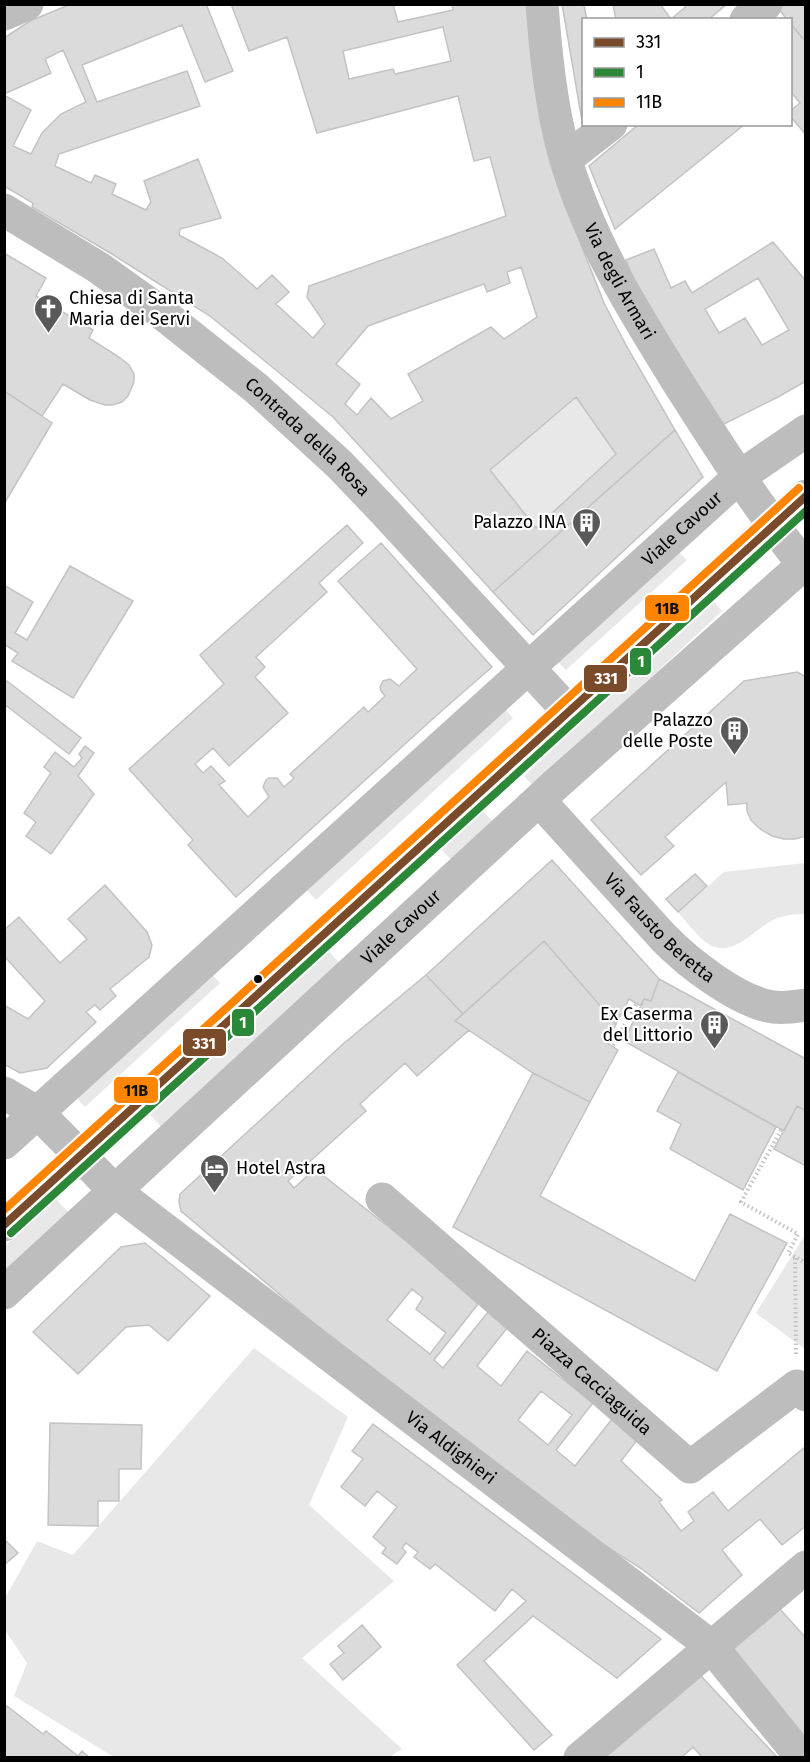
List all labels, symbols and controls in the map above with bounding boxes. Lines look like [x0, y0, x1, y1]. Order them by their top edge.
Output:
legend [582, 18, 792, 126]
text: 331 [636, 31, 661, 53]
text: 1 [636, 61, 644, 83]
text: 11B [636, 91, 662, 113]
street label: Via degli Armari [579, 220, 660, 344]
place label: Chiesa di Santa Maria dei Servi [69, 287, 194, 330]
church icon: Chiesa di Santa Maria dei Servi [32, 292, 64, 334]
street label: Contrada della Rosa [241, 373, 375, 501]
street label: Viale Cavour [637, 487, 727, 571]
building icon: Palazzo INA [571, 506, 603, 548]
place label: Palazzo INA [473, 511, 567, 533]
line badge: 11B [644, 594, 690, 622]
text: 11B [655, 599, 679, 618]
line badge: 1 [629, 647, 652, 676]
text: 1 [637, 652, 645, 671]
line badge: 331 [583, 664, 628, 693]
text: 331 [593, 669, 618, 688]
place label: Palazzo delle Poste [623, 709, 713, 752]
building icon: Palazzo delle Poste [718, 714, 750, 756]
street label: Via Fausto Beretta [600, 868, 719, 988]
street label: Viale Cavour [357, 885, 446, 969]
unlabelled marker [252, 973, 264, 985]
place label: Ex Caserma del Littorio [600, 1003, 693, 1046]
line badge: 1 [231, 1008, 255, 1037]
building icon: Ex Caserma del Littorio [698, 1008, 730, 1050]
text: 1 [239, 1013, 247, 1032]
line badge: 331 [182, 1028, 227, 1057]
text: 331 [191, 1034, 216, 1053]
line badge: 11B [113, 1076, 159, 1104]
text: 11B [124, 1081, 148, 1100]
hotel icon: Hotel Astra [199, 1152, 231, 1194]
place label: Hotel Astra [236, 1157, 326, 1179]
street label: Piazza Cacciaguida [527, 1323, 656, 1440]
street label: Via Aldighieri [402, 1406, 501, 1489]

